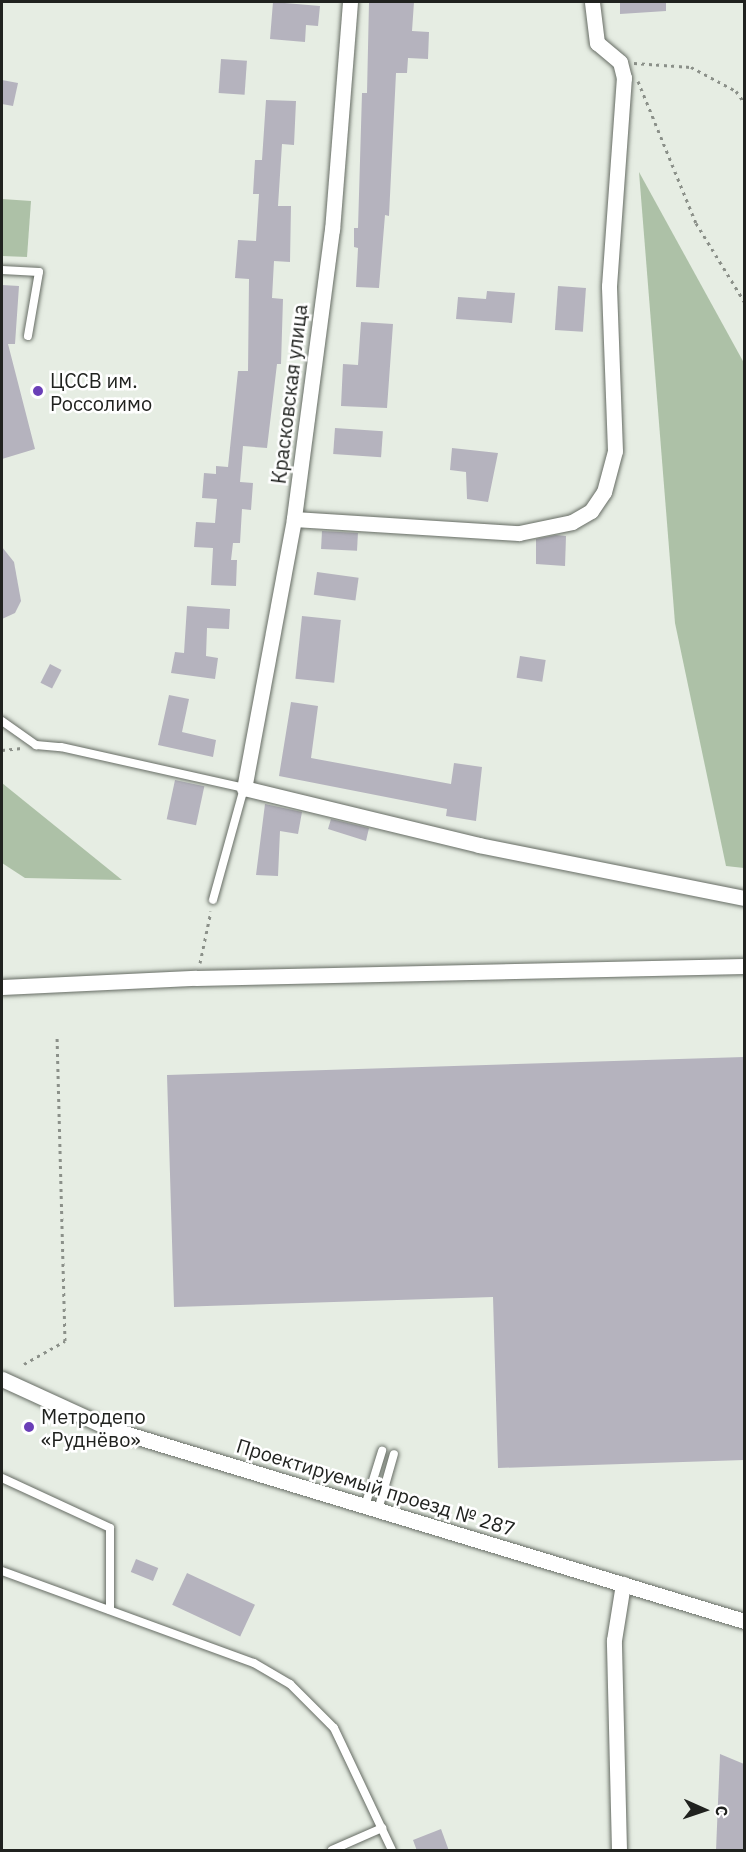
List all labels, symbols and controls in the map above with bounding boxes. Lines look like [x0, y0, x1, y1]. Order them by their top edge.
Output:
street label: Красковская улица [266, 303, 312, 485]
place label: ЦССВ им. Россолимо [50, 368, 152, 415]
marker: ЦССВ им. Россолимо [31, 384, 45, 398]
place label: Метродепо «Руднёво» [41, 1404, 146, 1451]
marker: Метродепо «Руднёво» [22, 1420, 36, 1434]
street label: Проектируемый проезд № 287 [234, 1433, 518, 1541]
north arrow [674, 1780, 734, 1840]
text: С [712, 1805, 732, 1817]

